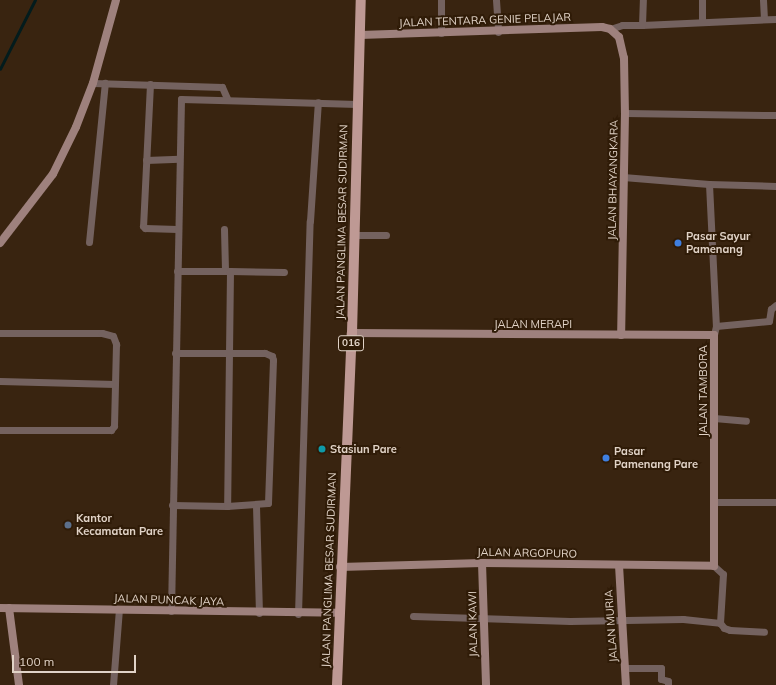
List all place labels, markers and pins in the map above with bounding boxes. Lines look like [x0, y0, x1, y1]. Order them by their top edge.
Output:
place label: Pasar Sayur Pamenang [686, 230, 750, 256]
marker: Pasar Sayur Pamenang [673, 238, 683, 248]
place label: Stasiun Pare [330, 442, 397, 456]
marker: Stasiun Pare [317, 444, 327, 454]
place label: Pasar Pamenang Pare [614, 445, 698, 471]
marker: Pasar Pamenang Pare [601, 453, 611, 463]
place label: Kantor Kecamatan Pare [76, 512, 163, 538]
marker: Kantor Kecamatan Pare [63, 520, 73, 530]

